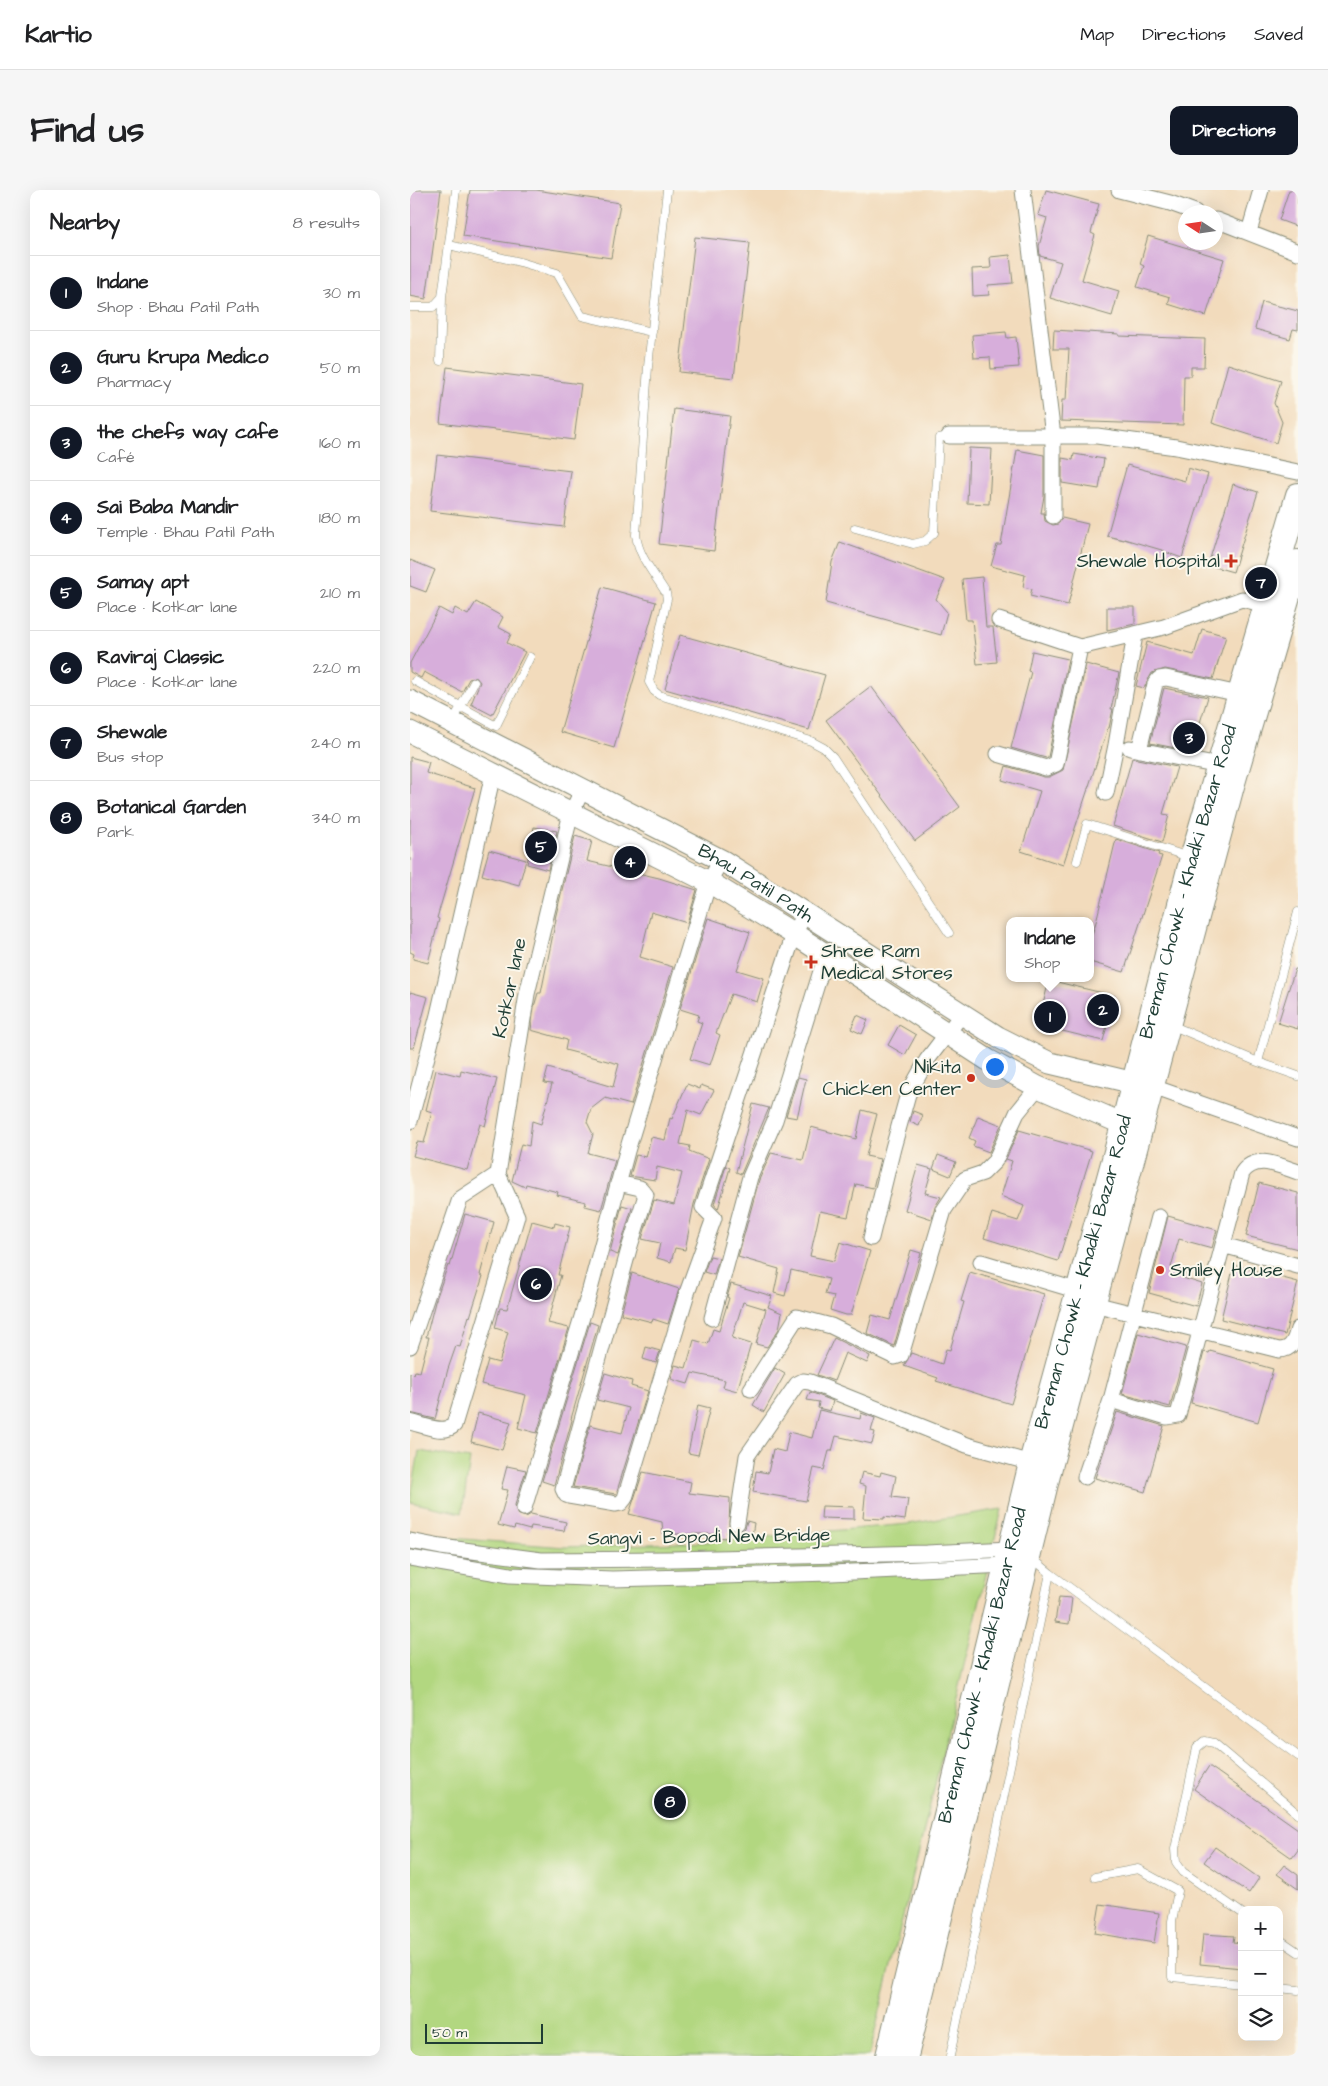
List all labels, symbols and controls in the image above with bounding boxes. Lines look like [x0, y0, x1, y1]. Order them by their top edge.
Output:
text: Kartio [25, 18, 92, 52]
text: Map [1080, 22, 1114, 47]
text: Directions [1142, 22, 1226, 47]
text: Saved [1254, 22, 1303, 47]
text: Find us [30, 106, 144, 155]
button: Directions [1170, 106, 1298, 155]
north arrow [1178, 205, 1223, 250]
text: Nearby [50, 208, 120, 237]
text: 8 results [293, 212, 360, 234]
text: Indane [97, 269, 149, 296]
text: 1 [65, 282, 67, 304]
text: 30 m [323, 282, 360, 304]
text: Shop · Bhau Patil Path [97, 296, 259, 318]
text: Guru Krupa Medico [97, 344, 268, 371]
text: 2 [61, 357, 71, 379]
text: 50 m [320, 357, 360, 379]
text: Pharmacy [97, 371, 172, 393]
text: the chefs way cafe [97, 419, 278, 446]
text: 3 [62, 432, 70, 454]
text: 160 m [319, 432, 360, 454]
text: Café [97, 446, 135, 468]
text: Sai Baba Mandir [97, 494, 238, 521]
text: 4 [61, 507, 71, 529]
text: 180 m [319, 507, 360, 529]
text: Temple · Bhau Patil Path [97, 521, 274, 543]
place label: Shewale Hospital [1077, 548, 1220, 575]
marker: Shewale Hospital [1224, 554, 1238, 568]
pin: 7 [1245, 564, 1277, 602]
text: Samay apt [97, 569, 189, 596]
text: 5 [60, 582, 72, 604]
text: 210 m [320, 582, 360, 604]
text: Place · Kotkar lane [97, 596, 237, 618]
text: Raviraj Classic [97, 644, 224, 671]
text: 6 [61, 657, 71, 679]
text: 220 m [313, 657, 360, 679]
text: Place · Kotkar lane [97, 671, 237, 693]
text: Shewale [97, 719, 167, 746]
pin: 3 [1173, 719, 1205, 757]
street label: Breman Chowk - Khadki Bazar Road [1132, 721, 1244, 1042]
text: 7 [61, 732, 71, 754]
text: 240 m [311, 732, 360, 754]
text: Bus stop [97, 746, 163, 768]
text: Botanical Garden [97, 794, 246, 821]
text: 8 [61, 807, 71, 829]
text: 340 m [312, 807, 360, 829]
text: Park [97, 821, 134, 843]
pin: 5 [525, 828, 557, 866]
street label: Bhau Patil Path [693, 837, 820, 929]
pin: 4 [614, 843, 646, 881]
popup [1006, 917, 1094, 982]
text: Indane [1024, 925, 1076, 952]
street label: Kotkar lane [486, 935, 534, 1041]
place label: Shree Ram Medical Stores [821, 938, 953, 987]
text: Shop [1024, 952, 1060, 974]
marker: Shree Ram Medical Stores [805, 956, 817, 968]
pin: 2 [1087, 991, 1119, 1029]
pin: 1 [1034, 998, 1066, 1036]
place label: Nikita Chicken Center [823, 1054, 962, 1103]
your location [982, 1054, 1008, 1080]
marker: Nikita Chicken Center [965, 1072, 977, 1084]
street label: Breman Chowk - Khadki Bazar Road [1027, 1112, 1139, 1432]
place label: Smiley House [1170, 1257, 1283, 1285]
marker: Smiley House [1154, 1264, 1166, 1276]
pin: 6 [520, 1265, 552, 1303]
street label: Breman Chowk - Khadki Bazar Road [931, 1504, 1033, 1826]
street label: Sangvi - Bopodi New Bridge [588, 1521, 831, 1554]
pin: 8 [654, 1783, 686, 1821]
map controls [1238, 1906, 1283, 2041]
button: + [1238, 1906, 1283, 1951]
button: − [1238, 1951, 1283, 1996]
button: layers [1238, 1996, 1283, 2041]
scale bar [425, 2021, 542, 2044]
text: 50 m [432, 2023, 467, 2043]

